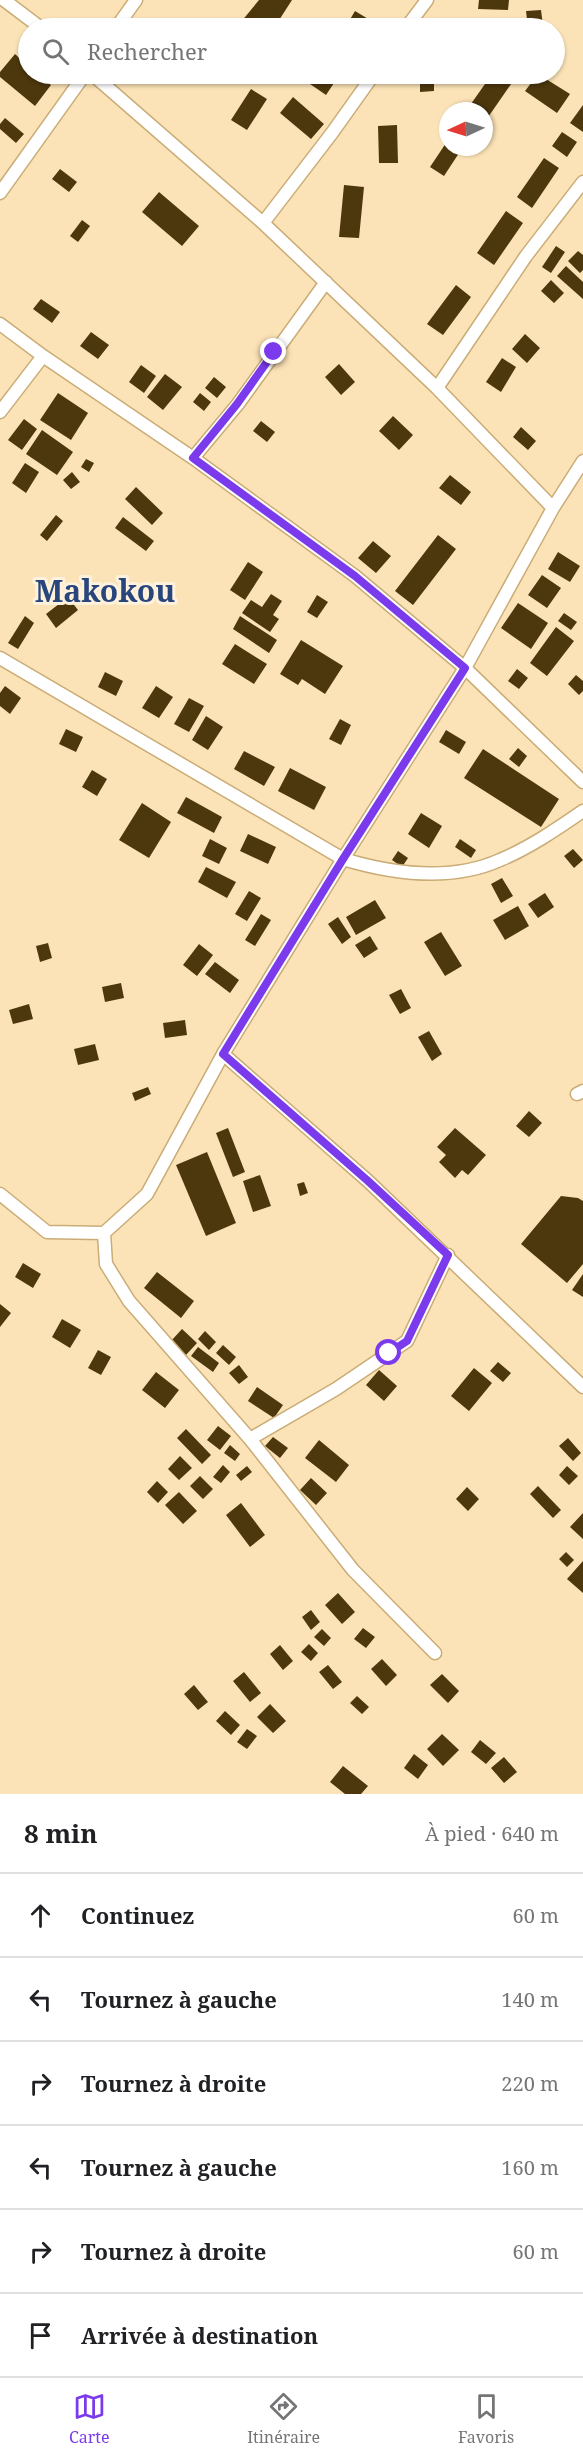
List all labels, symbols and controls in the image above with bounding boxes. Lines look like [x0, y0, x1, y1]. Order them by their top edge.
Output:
search box [18, 18, 565, 84]
icon: search [39, 35, 72, 68]
text: Rechercher [87, 36, 207, 66]
north arrow [439, 102, 493, 156]
route end [260, 338, 286, 364]
district label: Makokou [35, 570, 175, 611]
route start [375, 1339, 401, 1365]
text: 8 min [24, 1815, 98, 1851]
text: À pied · 640 m [425, 1820, 559, 1847]
icon: ahead [24, 1899, 57, 1932]
text: Continuez [81, 1900, 194, 1930]
text: 60 m [513, 1902, 559, 1929]
icon: left [24, 1983, 57, 2016]
text: Tournez à gauche [81, 1984, 277, 2014]
text: 140 m [501, 1986, 559, 2013]
icon: right [24, 2067, 57, 2100]
text: Tournez à droite [81, 2068, 266, 2098]
text: 220 m [501, 2070, 559, 2097]
icon: left [24, 2151, 57, 2184]
text: Tournez à gauche [81, 2152, 277, 2182]
text: 160 m [501, 2154, 559, 2181]
icon: right [24, 2235, 57, 2268]
text: Tournez à droite [81, 2236, 266, 2266]
text: 60 m [513, 2238, 559, 2265]
icon: arrive [24, 2319, 57, 2352]
text: Arrivée à destination [81, 2320, 318, 2350]
tab: Carte [69, 2390, 109, 2448]
tab: Itinéraire [247, 2390, 320, 2448]
tab: Favoris [458, 2390, 514, 2448]

